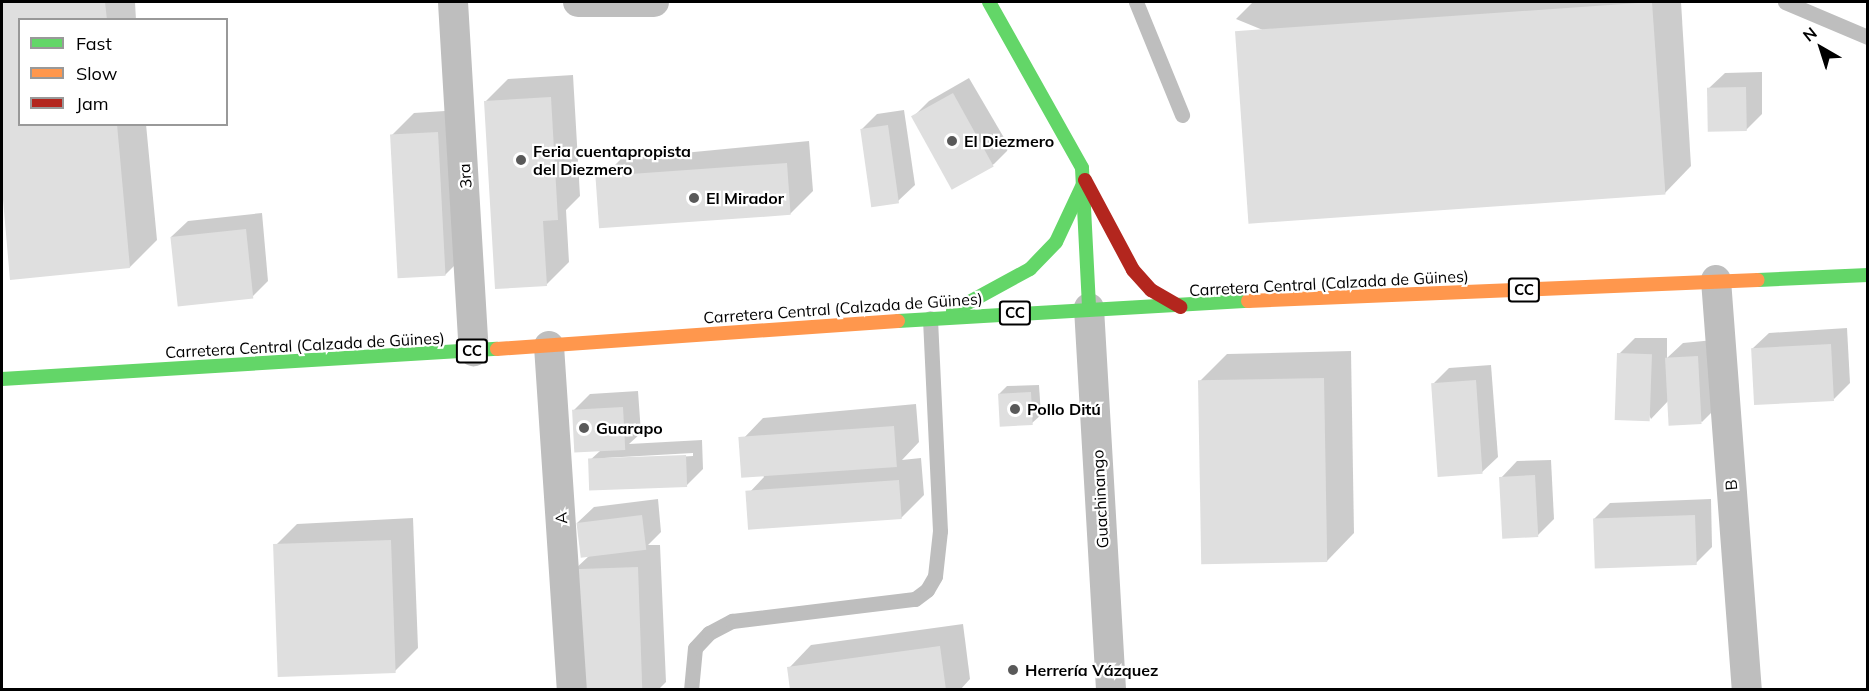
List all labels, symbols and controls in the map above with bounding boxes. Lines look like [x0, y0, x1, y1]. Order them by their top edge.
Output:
legend [18, 18, 228, 126]
north arrow [1791, 18, 1851, 78]
text: N [1799, 22, 1821, 46]
text: Fast [76, 32, 112, 55]
text: Slow [76, 62, 117, 85]
text: Jam [76, 92, 109, 115]
place label: El Diezmero [964, 131, 1054, 151]
marker: El Diezmero [945, 134, 959, 148]
place label: Feria cuentapropista del Diezmero [533, 141, 691, 179]
marker: Feria cuentapropista del Diezmero [514, 153, 528, 167]
street label: 3ra [455, 163, 475, 189]
place label: El Mirador [706, 188, 784, 208]
marker: El Mirador [687, 191, 701, 205]
street label: Carretera Central (Calzada de Güines) [1189, 266, 1469, 300]
road number: CC [1508, 278, 1540, 302]
street label: Carretera Central (Calzada de Güines) [703, 289, 983, 327]
road number: CC [998, 301, 1032, 325]
street label: Carretera Central (Calzada de Güines) [165, 328, 445, 362]
road number: CC [456, 339, 488, 363]
place label: Pollo Ditú [1027, 399, 1101, 419]
marker: Pollo Ditú [1008, 402, 1022, 416]
place label: Guarapo [596, 418, 663, 438]
marker: Guarapo [577, 421, 591, 435]
street label: Guachinango [1088, 449, 1112, 549]
street label: B [1721, 479, 1741, 491]
street label: A [551, 511, 571, 525]
place label: Herrería Vázquez [1025, 660, 1158, 680]
marker: Herrería Vázquez [1006, 663, 1020, 677]

